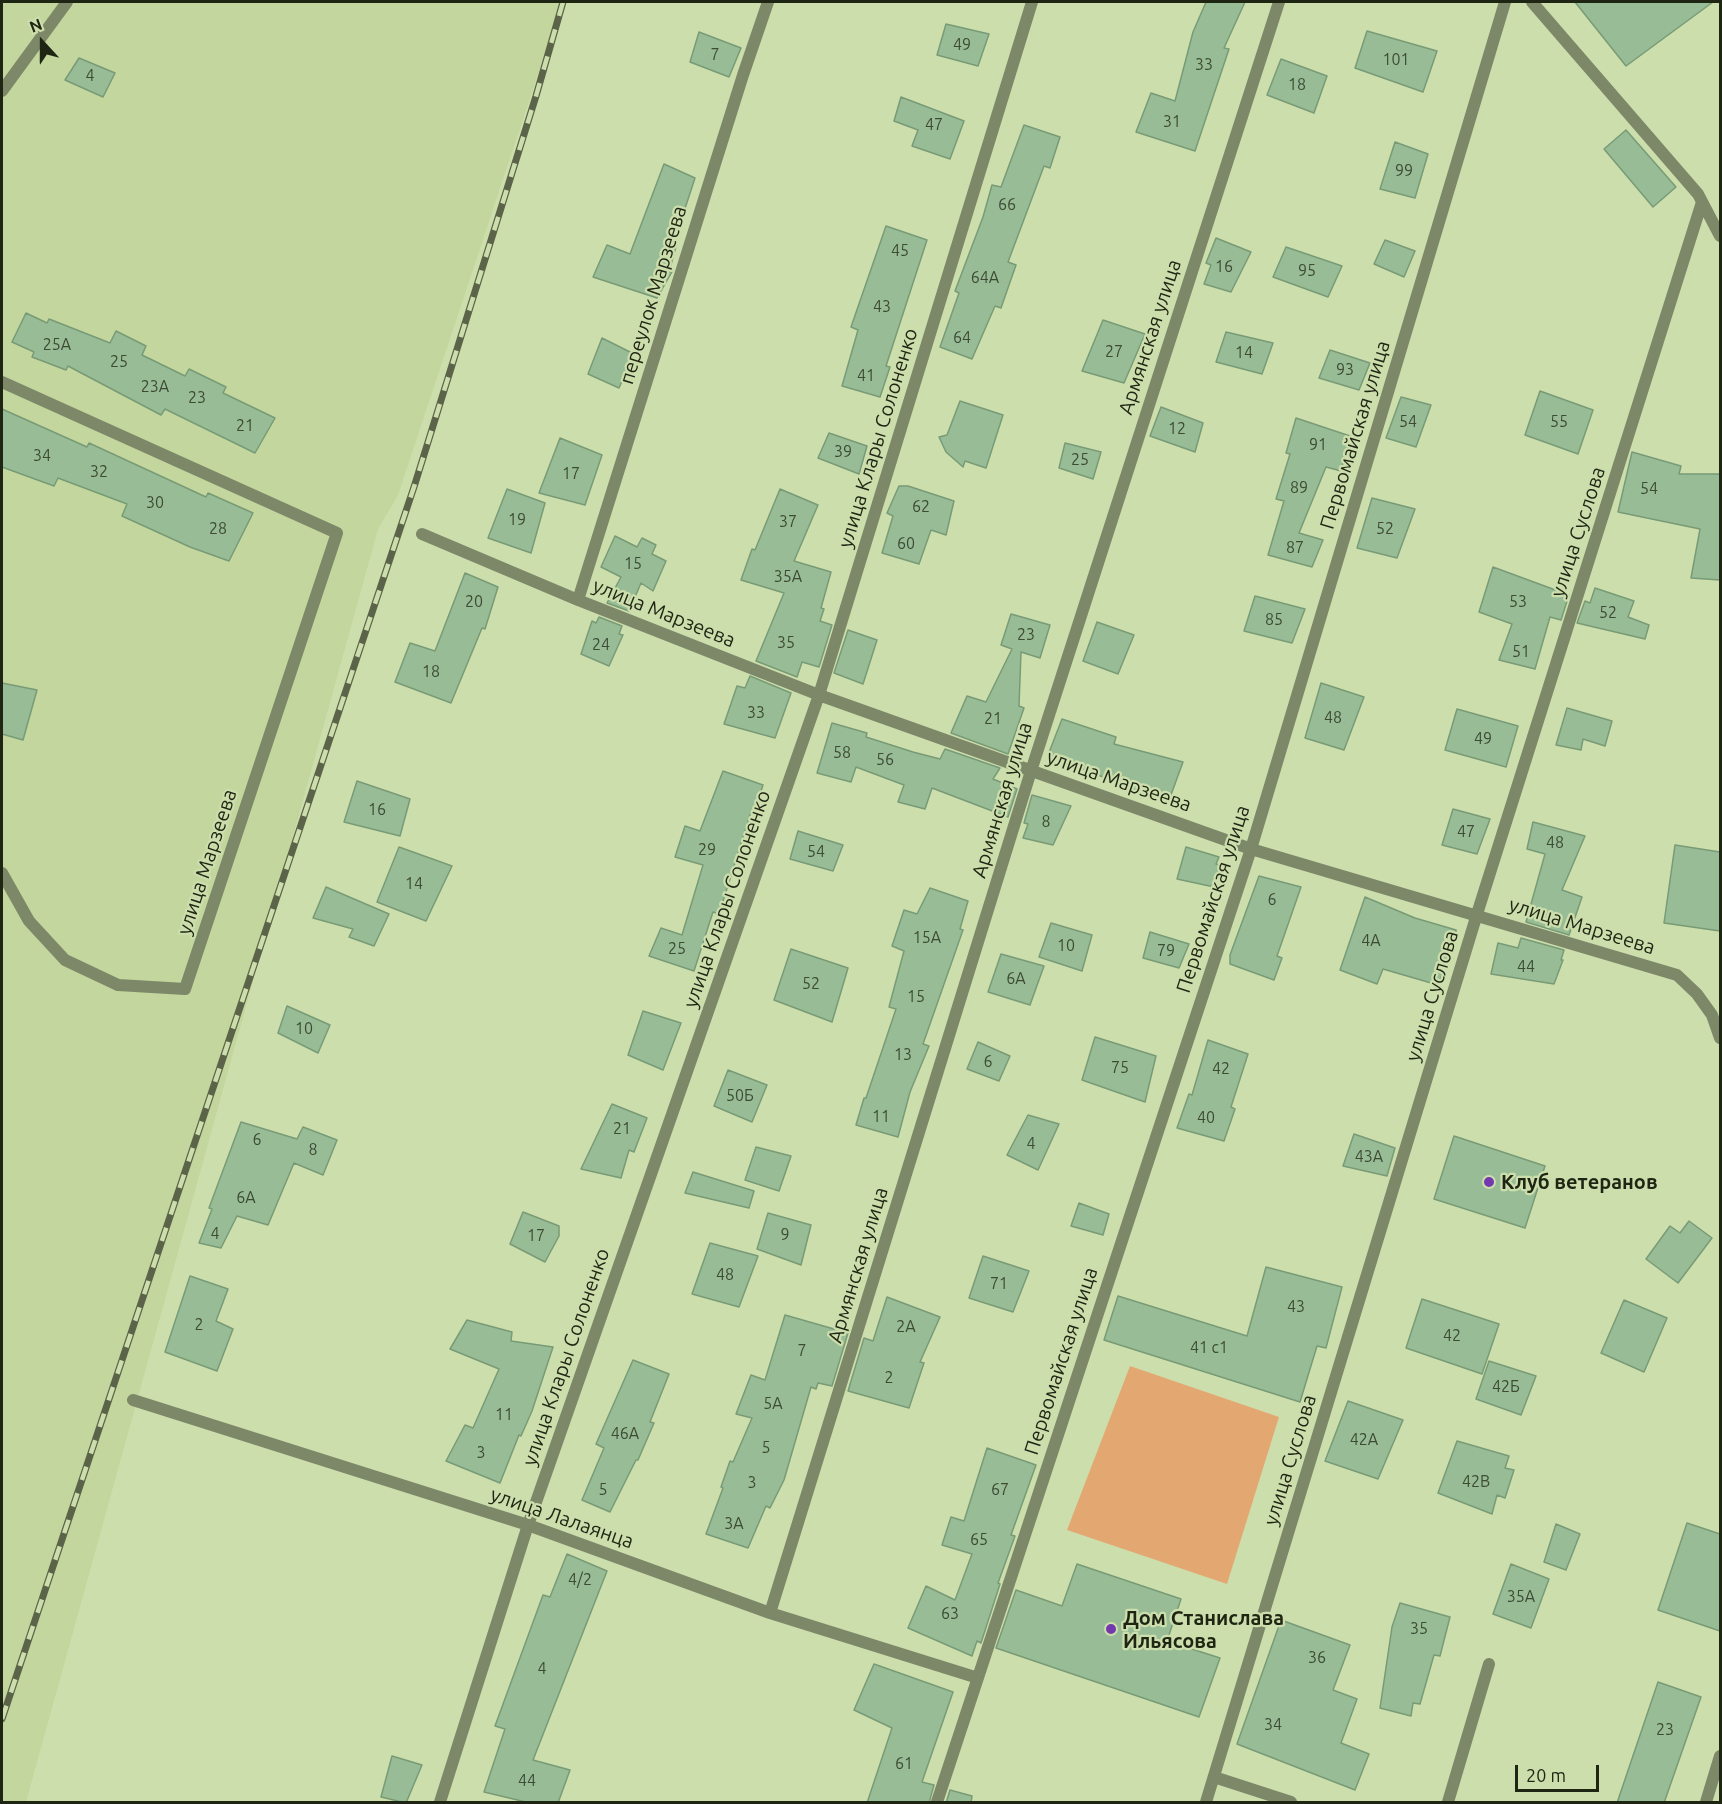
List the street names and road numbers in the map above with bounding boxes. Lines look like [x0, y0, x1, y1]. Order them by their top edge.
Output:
street label: переулок Марзеева [614, 203, 692, 387]
street label: Армянская улица [1114, 256, 1186, 418]
street label: улица Клары Солоненко [833, 325, 923, 551]
street label: Первомайская улица [1315, 338, 1395, 532]
street label: улица Суслова [1546, 464, 1610, 600]
street label: улица Марзеева [589, 573, 739, 653]
street label: Армянская улица [967, 719, 1037, 881]
street label: улица Марзеева [1043, 745, 1195, 817]
street label: улица Марзеева [172, 786, 242, 938]
street label: улица Клары Солоненко [678, 787, 776, 1011]
street label: Первомайская улица [1171, 802, 1255, 996]
street label: улица Марзеева [1506, 892, 1658, 960]
street label: улица Суслова [1401, 928, 1463, 1064]
street label: Армянская улица [823, 1184, 893, 1346]
street label: улица Клары Солоненко [517, 1245, 615, 1469]
street label: Первомайская улица [1019, 1264, 1103, 1458]
street label: улица Суслова [1259, 1392, 1321, 1528]
street label: улица Лалаянца [487, 1482, 637, 1554]

